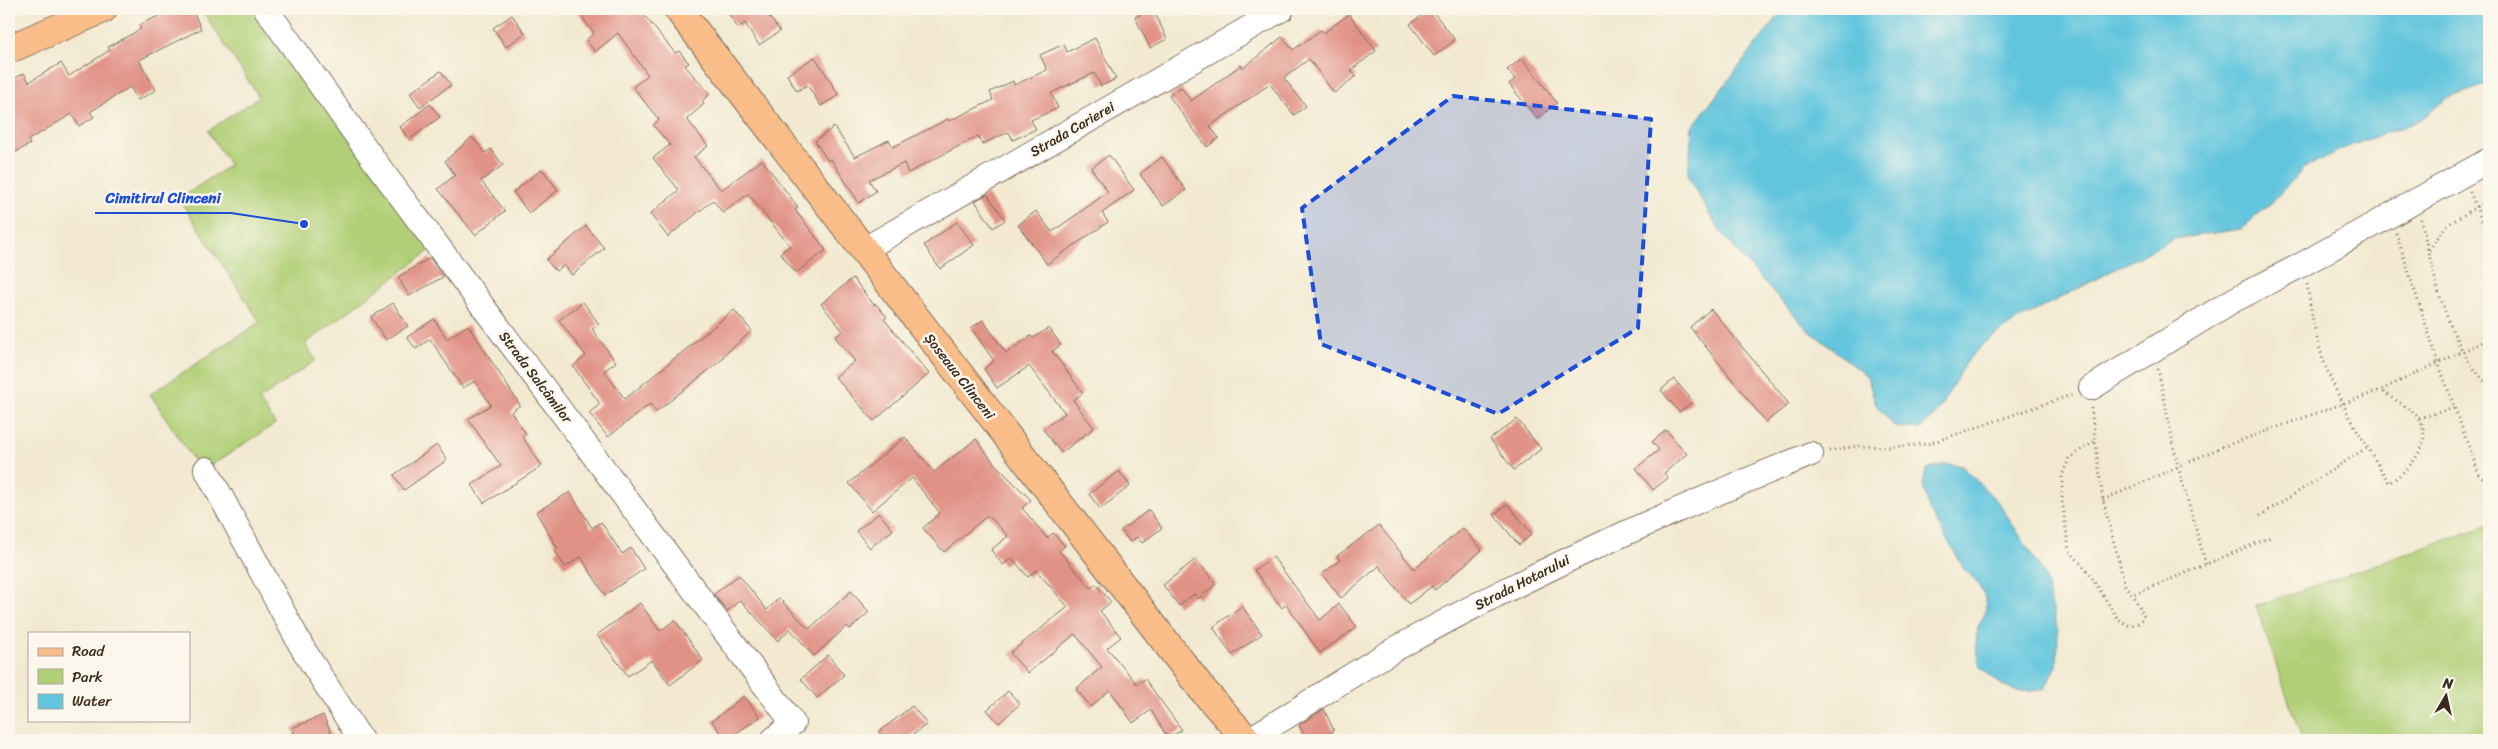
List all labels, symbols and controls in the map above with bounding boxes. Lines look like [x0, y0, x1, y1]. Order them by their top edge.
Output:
street label: Strada Carierei [1025, 94, 1120, 164]
callout: Cimitirul Clinceni [95, 183, 231, 213]
text: Cimitirul Clinceni [104, 185, 221, 211]
street label: Strada Salcâmilor [492, 325, 580, 430]
street label: Șoseaua Clinceni [918, 327, 1002, 426]
street label: Strada Hotarului [1470, 547, 1575, 617]
legend [28, 632, 190, 722]
text: Road [72, 638, 105, 664]
text: Park [72, 664, 103, 690]
text: N [2440, 670, 2455, 697]
north arrow [2420, 672, 2470, 722]
text: Water [72, 688, 112, 714]

